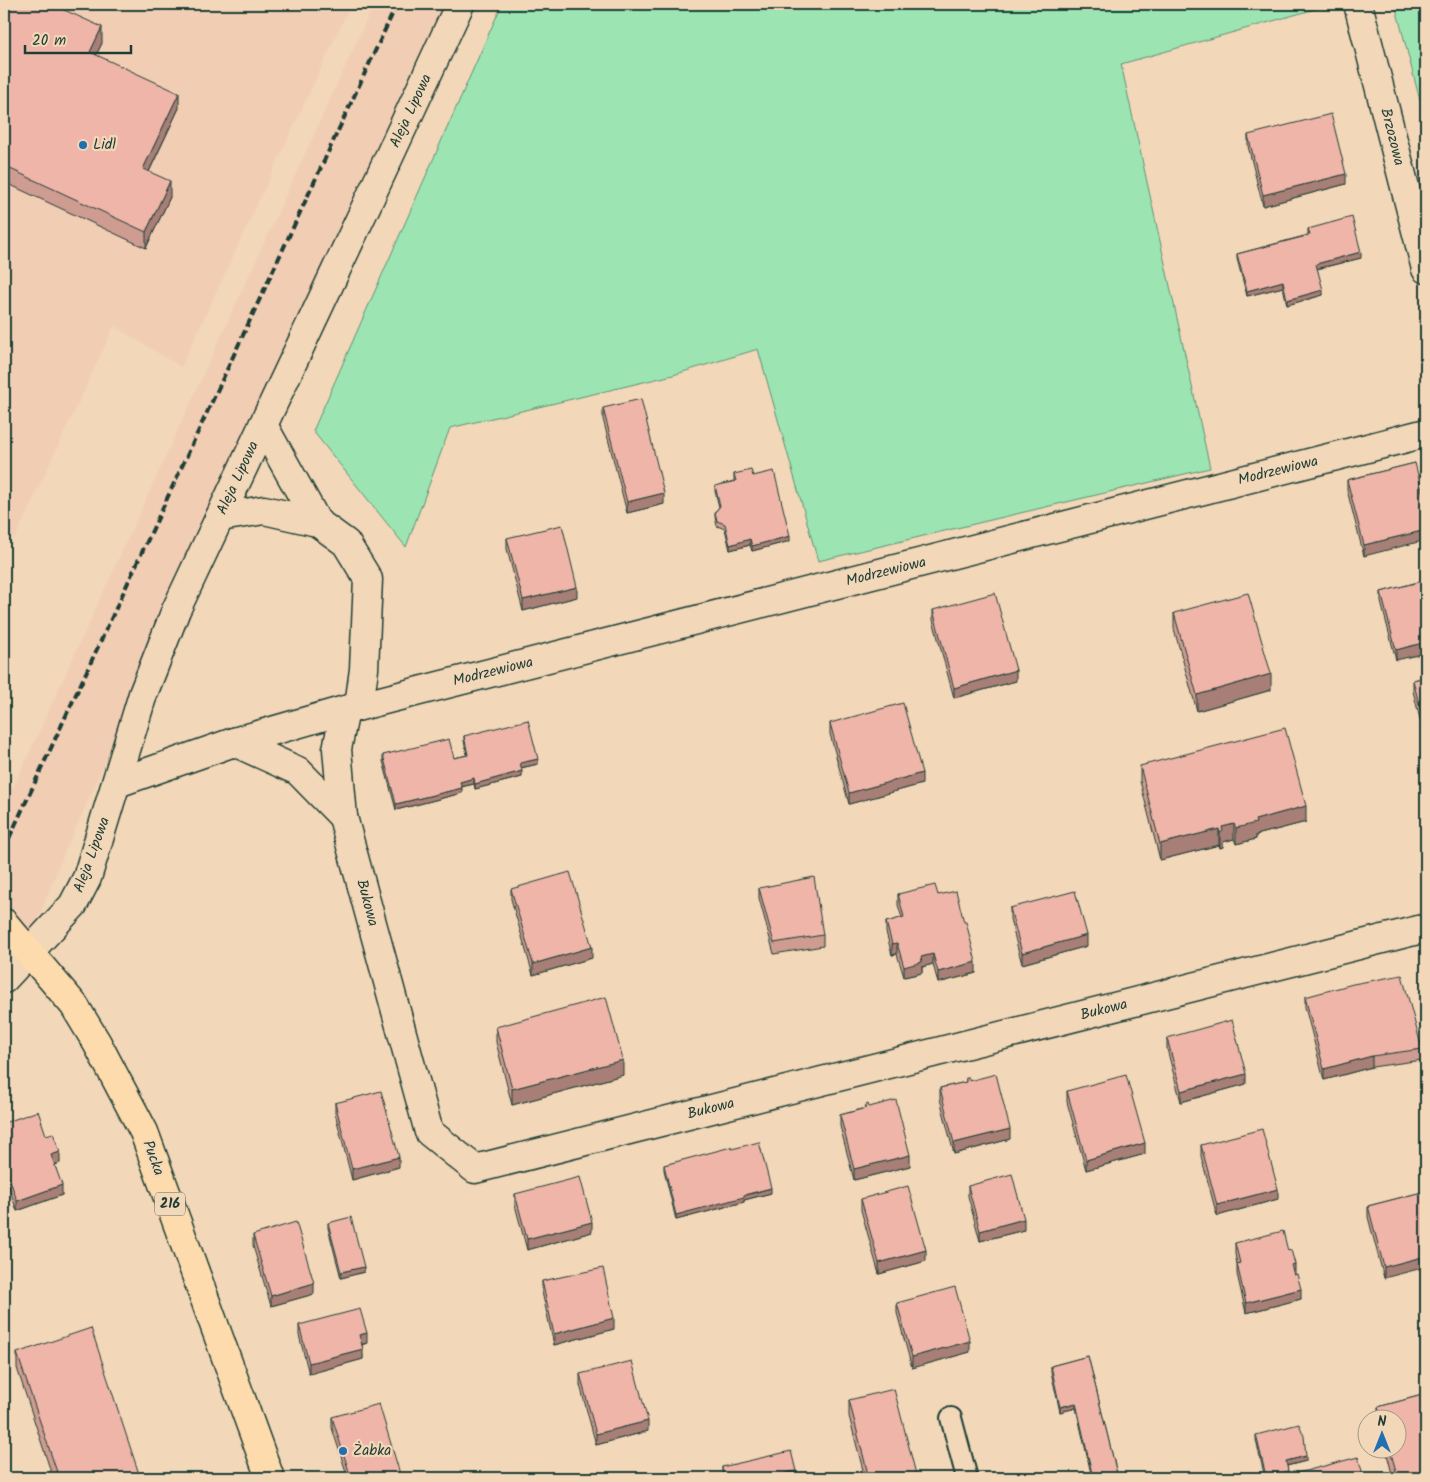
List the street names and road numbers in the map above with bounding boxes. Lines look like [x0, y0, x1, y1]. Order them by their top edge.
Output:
street label: Aleja Lipowa [383, 70, 439, 152]
street label: Brzozowa [1373, 106, 1411, 168]
street label: Aleja Lipowa [210, 437, 266, 519]
street label: Modrzewiowa [1235, 449, 1321, 493]
street label: Modrzewiowa [843, 550, 929, 594]
street label: Modrzewiowa [450, 650, 536, 694]
street label: Aleja Lipowa [67, 814, 117, 896]
street label: Bukowa [349, 877, 385, 929]
street label: Bukowa [1078, 993, 1130, 1027]
street label: Bukowa [685, 1092, 737, 1126]
street label: Pucka [136, 1137, 170, 1179]
road number: 216 [155, 1192, 185, 1216]

